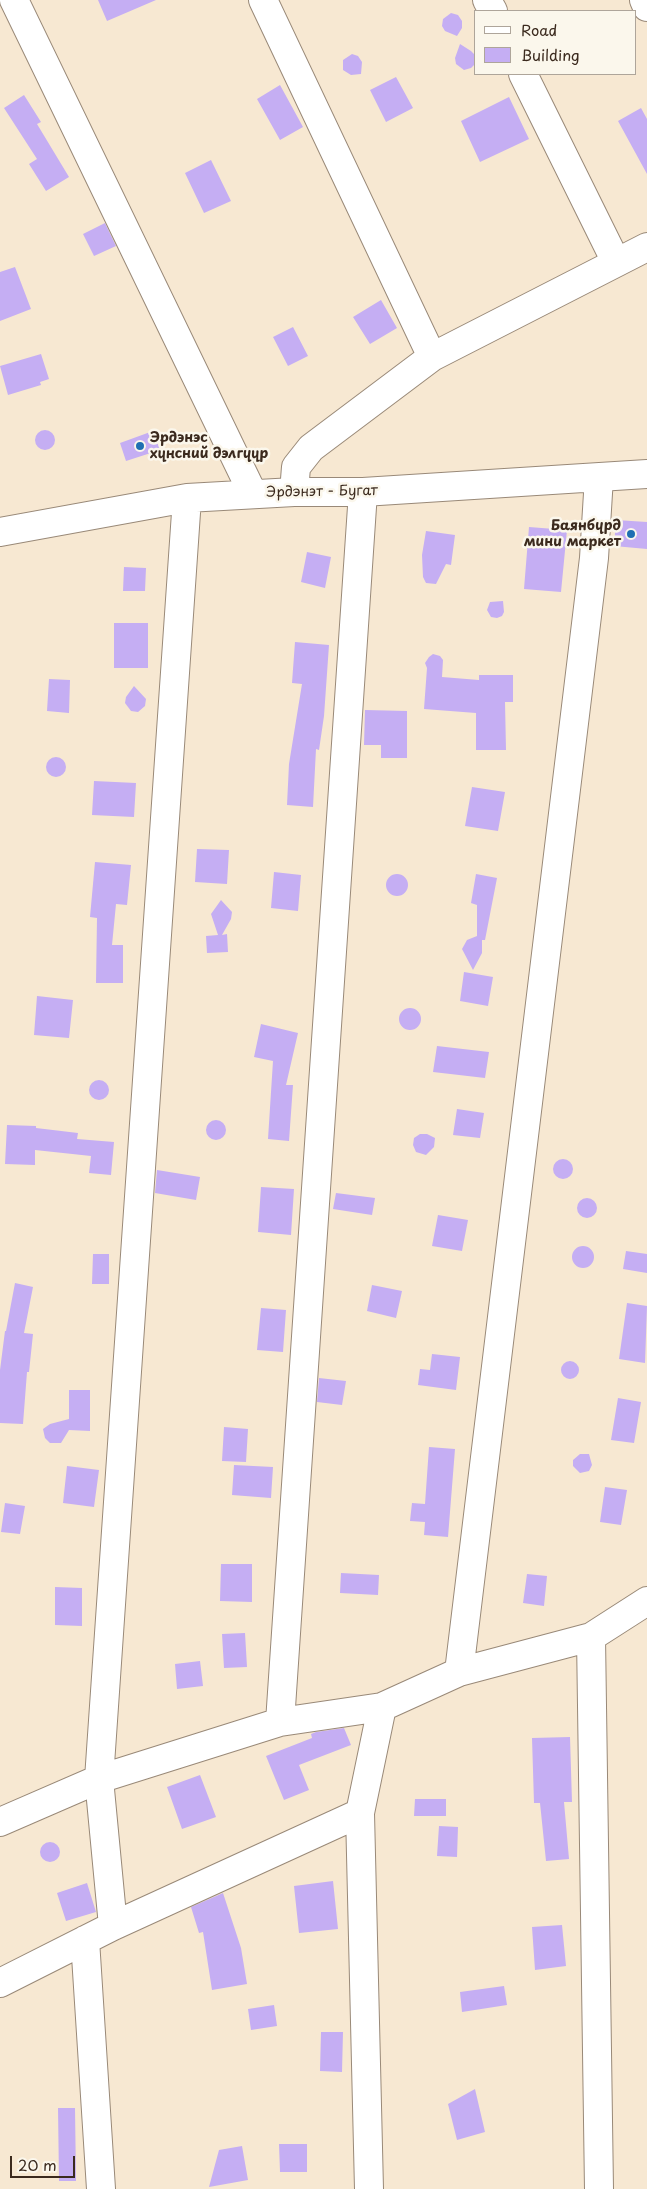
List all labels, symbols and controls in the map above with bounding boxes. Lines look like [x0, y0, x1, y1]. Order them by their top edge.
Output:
legend [474, 10, 637, 75]
text: Road [521, 18, 557, 41]
text: Building [521, 43, 580, 66]
place label: Эрдэнэс хүнсний дэлгүүр [150, 430, 268, 462]
marker: Эрдэнэс хүнсний дэлгүүр [134, 440, 146, 452]
street label: Эрдэнэт - Бугат [266, 483, 378, 501]
place label: Баянбүрд мини маркет [524, 518, 621, 550]
marker: Баянбүрд мини маркет [625, 528, 637, 540]
scale bar [12, 2146, 78, 2178]
text: 20 m [18, 2153, 57, 2176]

